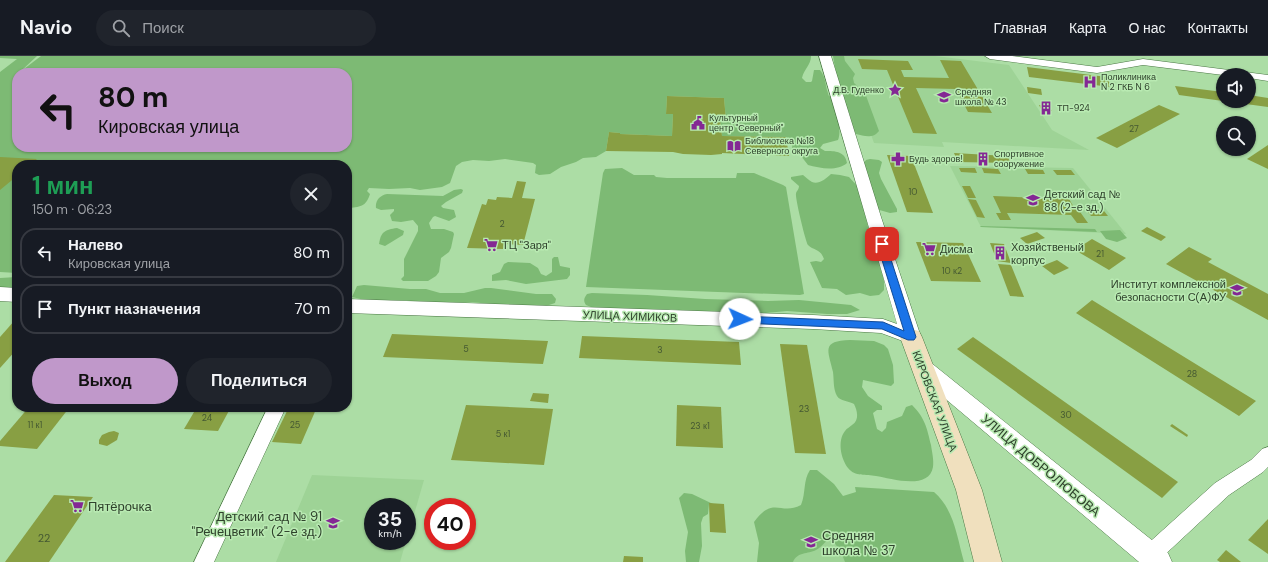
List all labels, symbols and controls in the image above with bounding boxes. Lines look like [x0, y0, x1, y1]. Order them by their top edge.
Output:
search box [96, 10, 376, 46]
text: Navio [20, 15, 72, 40]
icon: search [110, 17, 132, 39]
text: Поиск [142, 18, 184, 38]
text: Главная [994, 19, 1047, 37]
text: Карта [1069, 19, 1106, 37]
text: О нас [1128, 19, 1166, 37]
text: Контакты [1188, 19, 1248, 37]
map controls [1216, 68, 1256, 156]
button: sound [1216, 68, 1256, 108]
place label: Поликлиника N 2 ГКБ N 6 [1101, 71, 1156, 93]
hospital icon: Поликлиника N 2 ГКБ N 6 [1082, 74, 1098, 90]
text: 80 m [98, 79, 168, 116]
place icon: Д.В. Гуденко [887, 82, 903, 98]
icon: left [32, 84, 84, 136]
place label: Д.В. Гуденко [833, 84, 884, 96]
place label: Средняя школа № 43 [955, 86, 1007, 108]
school or university icon: Средняя школа № 43 [936, 89, 952, 105]
building icon: ТП-924 [1038, 100, 1054, 116]
place label: ТП-924 [1057, 102, 1090, 114]
place label: Культурный центр "Северный" [709, 112, 784, 134]
text: Кировская улица [98, 115, 239, 139]
public building icon: Культурный центр "Северный" [690, 115, 706, 131]
button: search [1216, 116, 1256, 156]
house number: 27 [1129, 123, 1139, 135]
place label: Библиотека №18 Северного округа [745, 135, 818, 157]
library icon: Библиотека №18 Северного округа [726, 138, 742, 154]
place label: Спортивное сооружение [994, 148, 1044, 170]
pharmacy icon: Будь здоров! [890, 151, 906, 167]
building icon: Спортивное сооружение [975, 151, 991, 167]
place label: Будь здоров! [909, 153, 962, 165]
text: 1 мин [32, 170, 93, 201]
button: close [290, 173, 332, 215]
house number: 10 [909, 186, 917, 198]
place label: Детский сад № 88 (2-е зд.) [1044, 187, 1121, 214]
school or university icon: Детский сад № 88 (2-е зд.) [1025, 192, 1041, 208]
text: 150 m · 06:23 [32, 201, 112, 218]
house number: 2 [499, 218, 505, 230]
pin [865, 227, 899, 261]
icon: arrive [871, 233, 893, 255]
text: Налево [68, 235, 123, 255]
supermarket icon: ТЦ "Заря" [483, 237, 499, 253]
place label: ТЦ "Заря" [502, 238, 551, 252]
place label: Хозяйственый корпус [1011, 240, 1084, 267]
supermarket icon: Дисма [921, 241, 937, 257]
icon: left [34, 242, 56, 264]
place label: Дисма [940, 242, 974, 256]
text: 80 m [293, 243, 330, 263]
building icon: Хозяйственый корпус [992, 245, 1008, 261]
house number: 21 [1096, 248, 1104, 260]
text: Кировская улица [68, 255, 170, 272]
house number: 10 к2 [942, 265, 962, 277]
place label: Институт комплексной безопасности С(А)ФУ [1111, 277, 1227, 304]
school or university icon: Институт комплексной безопасности С(А)ФУ [1229, 282, 1245, 298]
icon: arrive [34, 298, 56, 320]
position arrow [719, 298, 761, 340]
text: Пункт назначения [68, 299, 201, 319]
text: 70 m [295, 299, 330, 319]
street label: УЛИЦА ХИМИКОВ [582, 307, 678, 325]
house number: 5 [463, 343, 469, 355]
house number: 3 [657, 344, 663, 356]
street label: КИРОВСКАЯ УЛИЦА [909, 349, 961, 454]
button: Выход [32, 358, 178, 404]
button: Поделиться [186, 358, 332, 404]
house number: 28 [1187, 368, 1197, 380]
house number: 23 [799, 403, 809, 415]
house number: 30 [1060, 409, 1072, 421]
street label: УЛИЦА ДОБРОЛЮБОВА [978, 411, 1104, 520]
house number: 24 [202, 412, 213, 424]
house number: 11 к1 [28, 419, 43, 431]
house number: 25 [290, 419, 300, 431]
house number: 23 к1 [690, 420, 710, 432]
house number: 5 к1 [496, 428, 511, 440]
supermarket icon: Пятёрочка [69, 498, 85, 514]
place label: Пятёрочка [88, 498, 152, 515]
speed limit sign: 40 [424, 498, 476, 550]
text: 35 [378, 506, 402, 532]
place label: Детский сад № 91 "Речецветик" (2-е зд.) [191, 508, 322, 540]
school or university icon: Детский сад № 91 "Речецветик" (2-е зд.) [325, 515, 341, 531]
text: km/h [378, 527, 402, 540]
place label: Средняя школа № 37 [822, 527, 895, 559]
house number: 22 [38, 531, 50, 545]
school or university icon: Средняя школа № 37 [803, 534, 819, 550]

